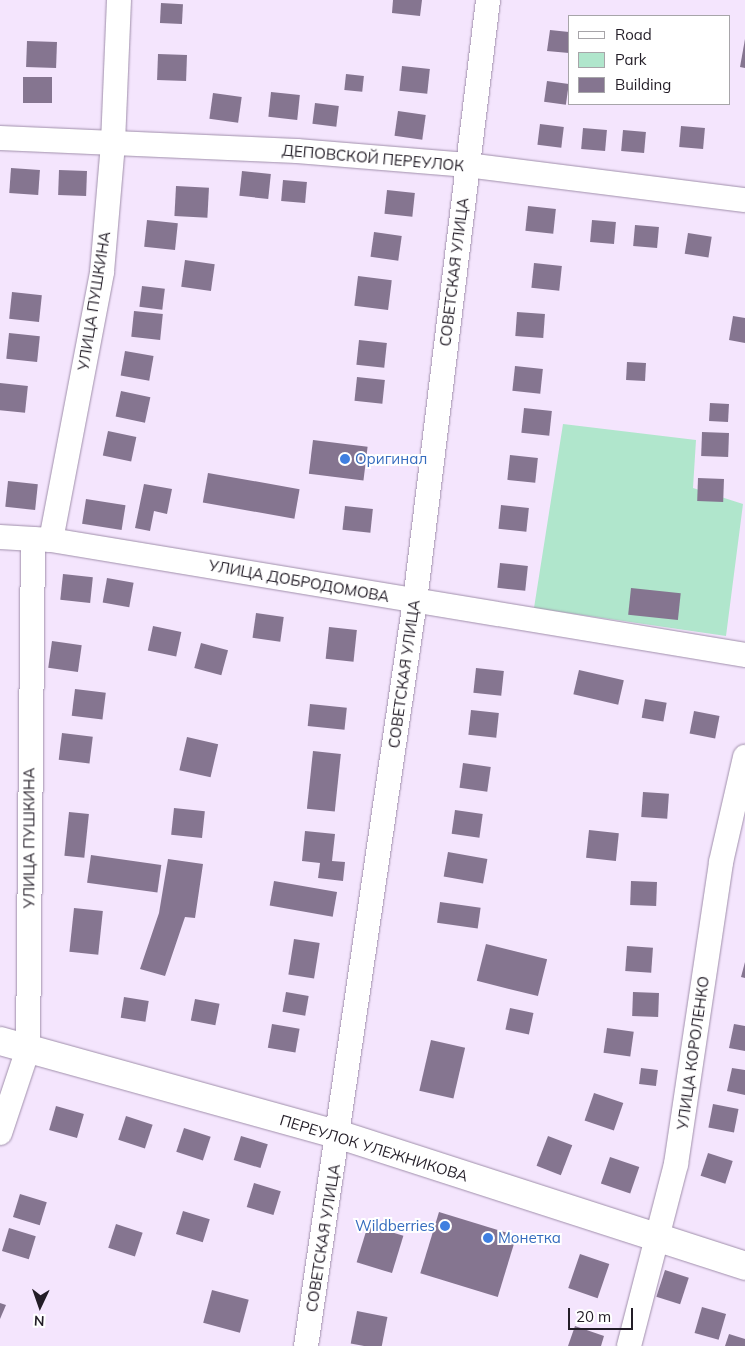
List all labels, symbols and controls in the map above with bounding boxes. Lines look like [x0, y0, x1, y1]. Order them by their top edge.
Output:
legend [568, 15, 730, 105]
text: Road [615, 25, 652, 44]
text: Park [615, 50, 647, 69]
text: Building [615, 75, 671, 94]
street label: ДЕПОВСКОЙ ПЕРЕУЛОК [281, 141, 465, 175]
street label: СОВЕТСКАЯ УЛИЦА [436, 197, 472, 347]
street label: УЛИЦА ПУШКИНА [74, 230, 114, 372]
place label: Оригинал [355, 450, 427, 468]
marker: Оригинал [339, 453, 351, 465]
street label: УЛИЦА ДОБРОДОМОВА [207, 556, 391, 606]
street label: СОВЕТСКАЯ УЛИЦА [385, 599, 423, 749]
street label: УЛИЦА ПУШКИНА [20, 768, 38, 908]
street label: УЛИЦА КОРОЛЕНКО [673, 975, 713, 1131]
street label: ПЕРЕУЛОК УЛЕЖНИКОВА [278, 1111, 470, 1185]
street label: СОВЕТСКАЯ УЛИЦА [302, 1163, 344, 1313]
place label: Wildberries [355, 1217, 435, 1235]
marker: Wildberries [439, 1220, 451, 1232]
place label: Монетка [498, 1229, 561, 1247]
marker: Монетка [482, 1232, 494, 1244]
north arrow [15, 1281, 65, 1331]
scale bar [570, 1298, 635, 1330]
text: 20 m [576, 1307, 611, 1326]
text: N [33, 1312, 45, 1330]

